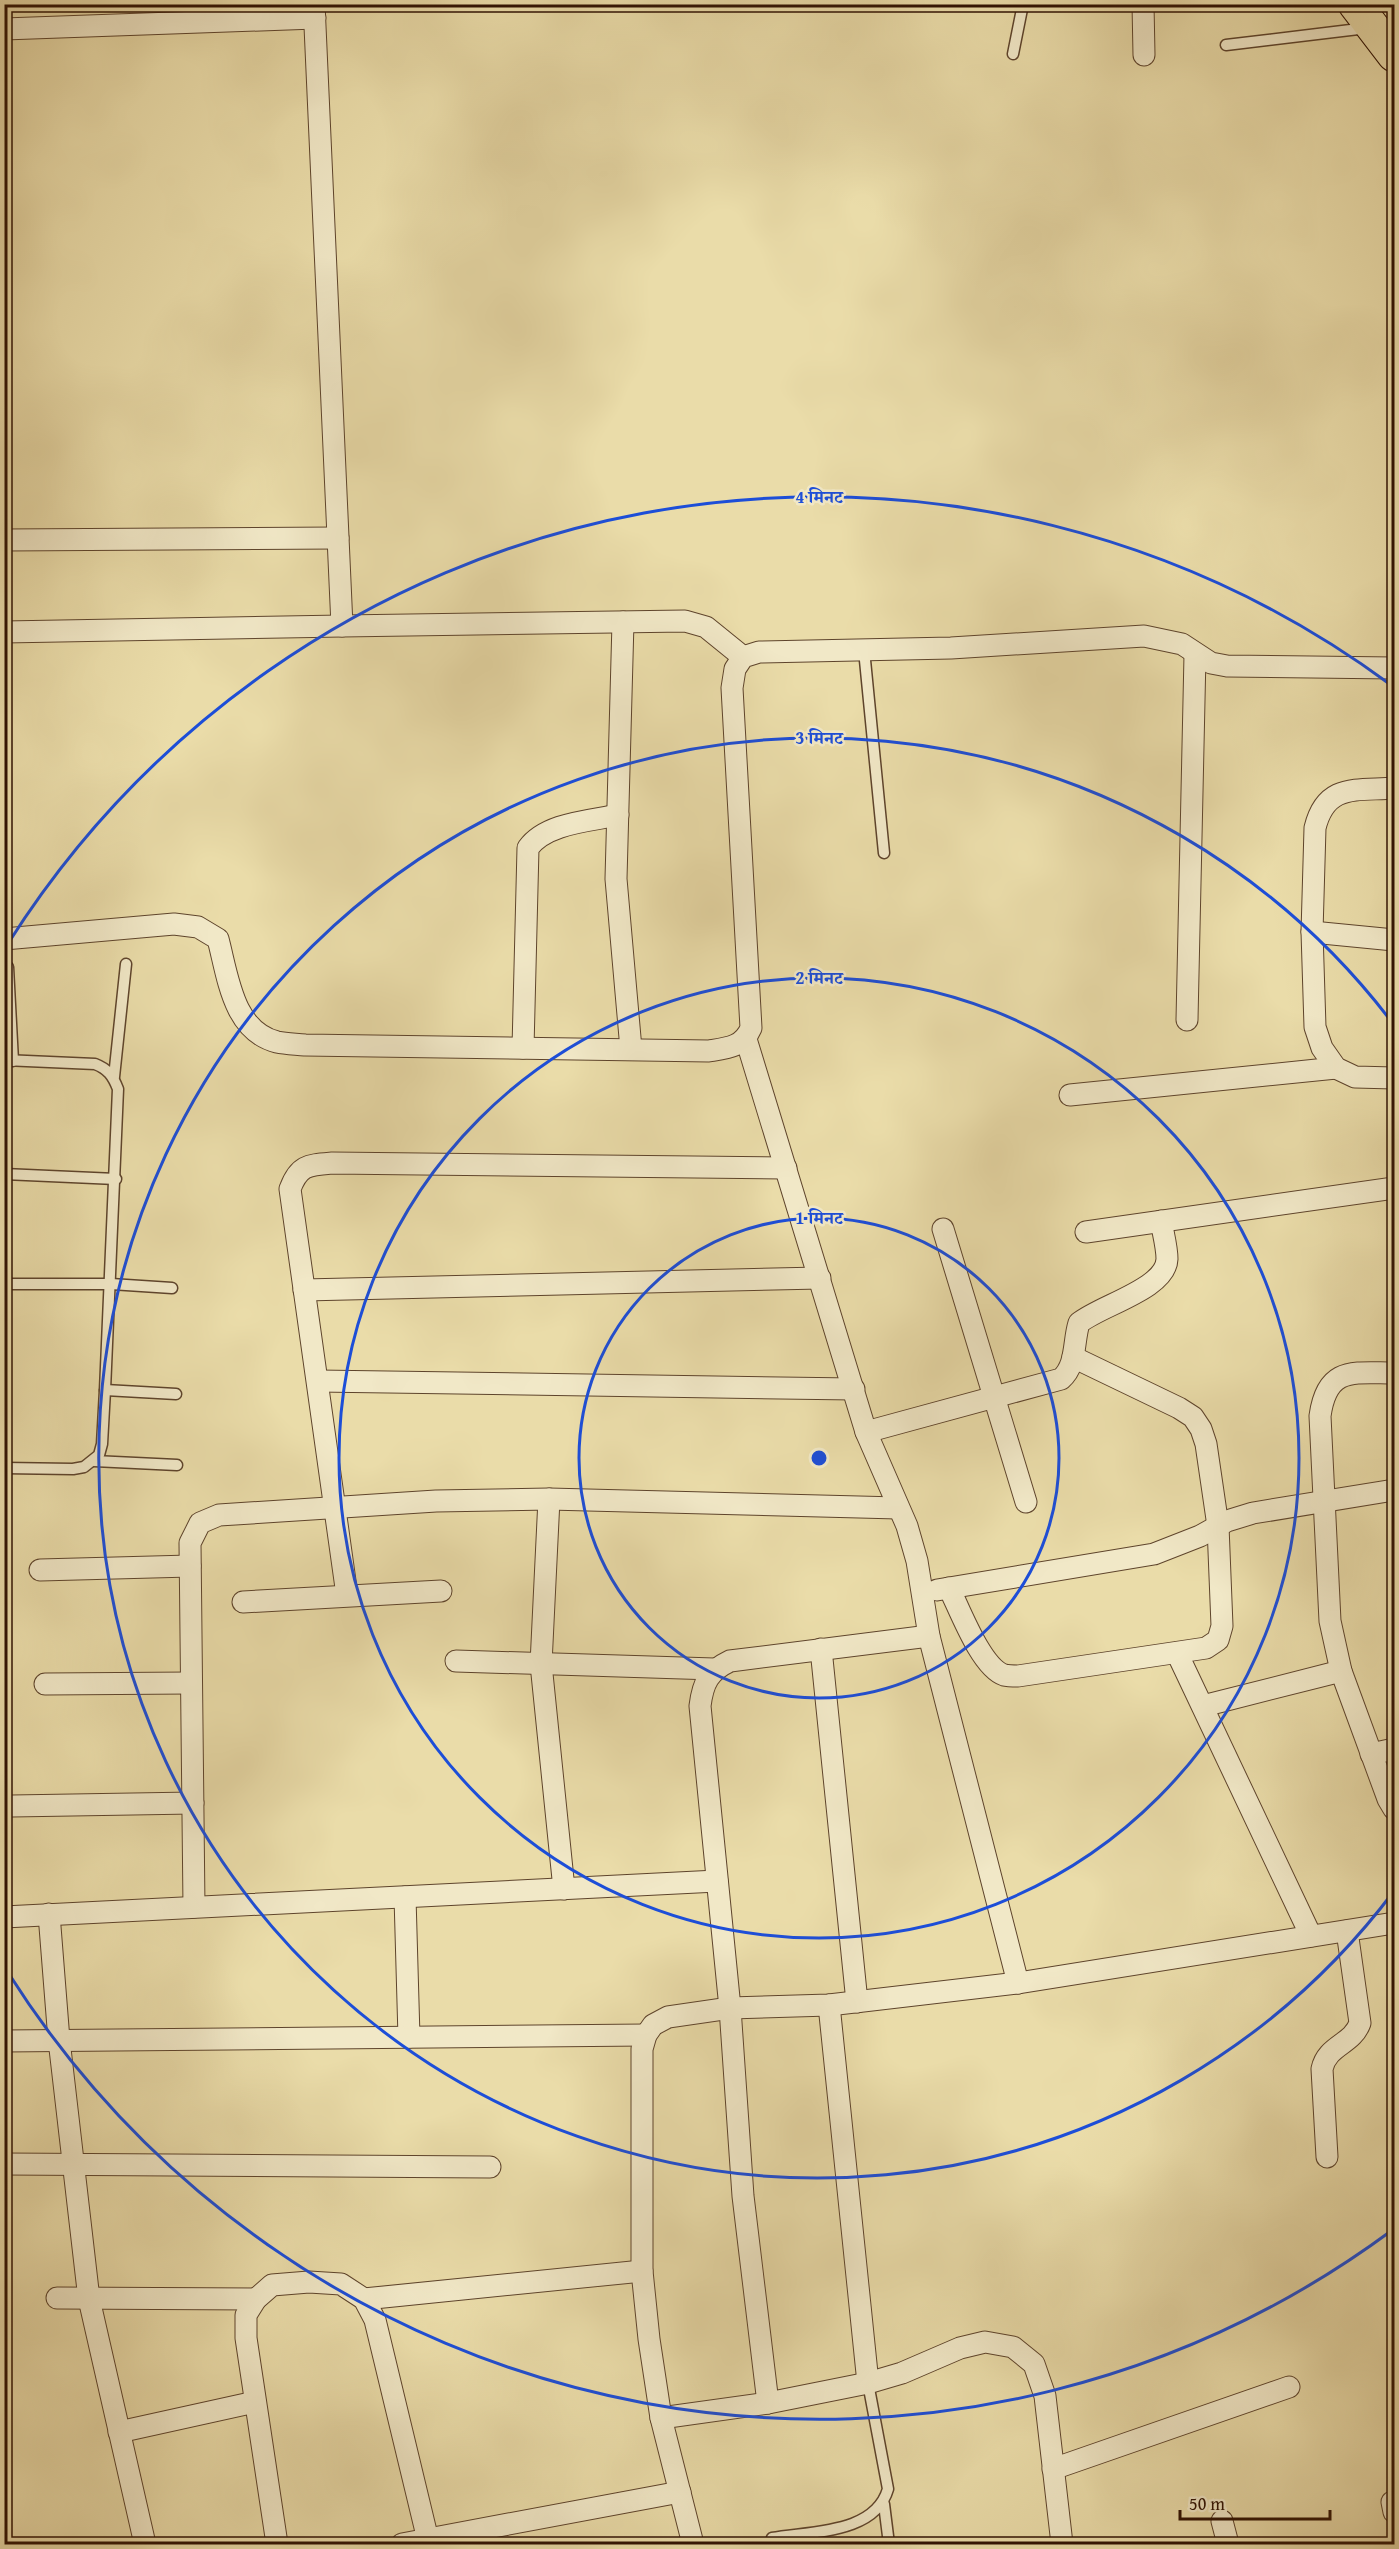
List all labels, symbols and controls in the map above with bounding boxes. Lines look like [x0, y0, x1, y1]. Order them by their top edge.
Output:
text: 4 मिनट [795, 483, 844, 510]
text: 3 मिनट [795, 724, 844, 751]
text: 2 मिनट [795, 964, 844, 991]
text: 1 मिनट [795, 1204, 844, 1231]
centre of rings [809, 1448, 829, 1468]
scale bar [1180, 2483, 1330, 2521]
text: 50 m [1189, 2490, 1225, 2517]

